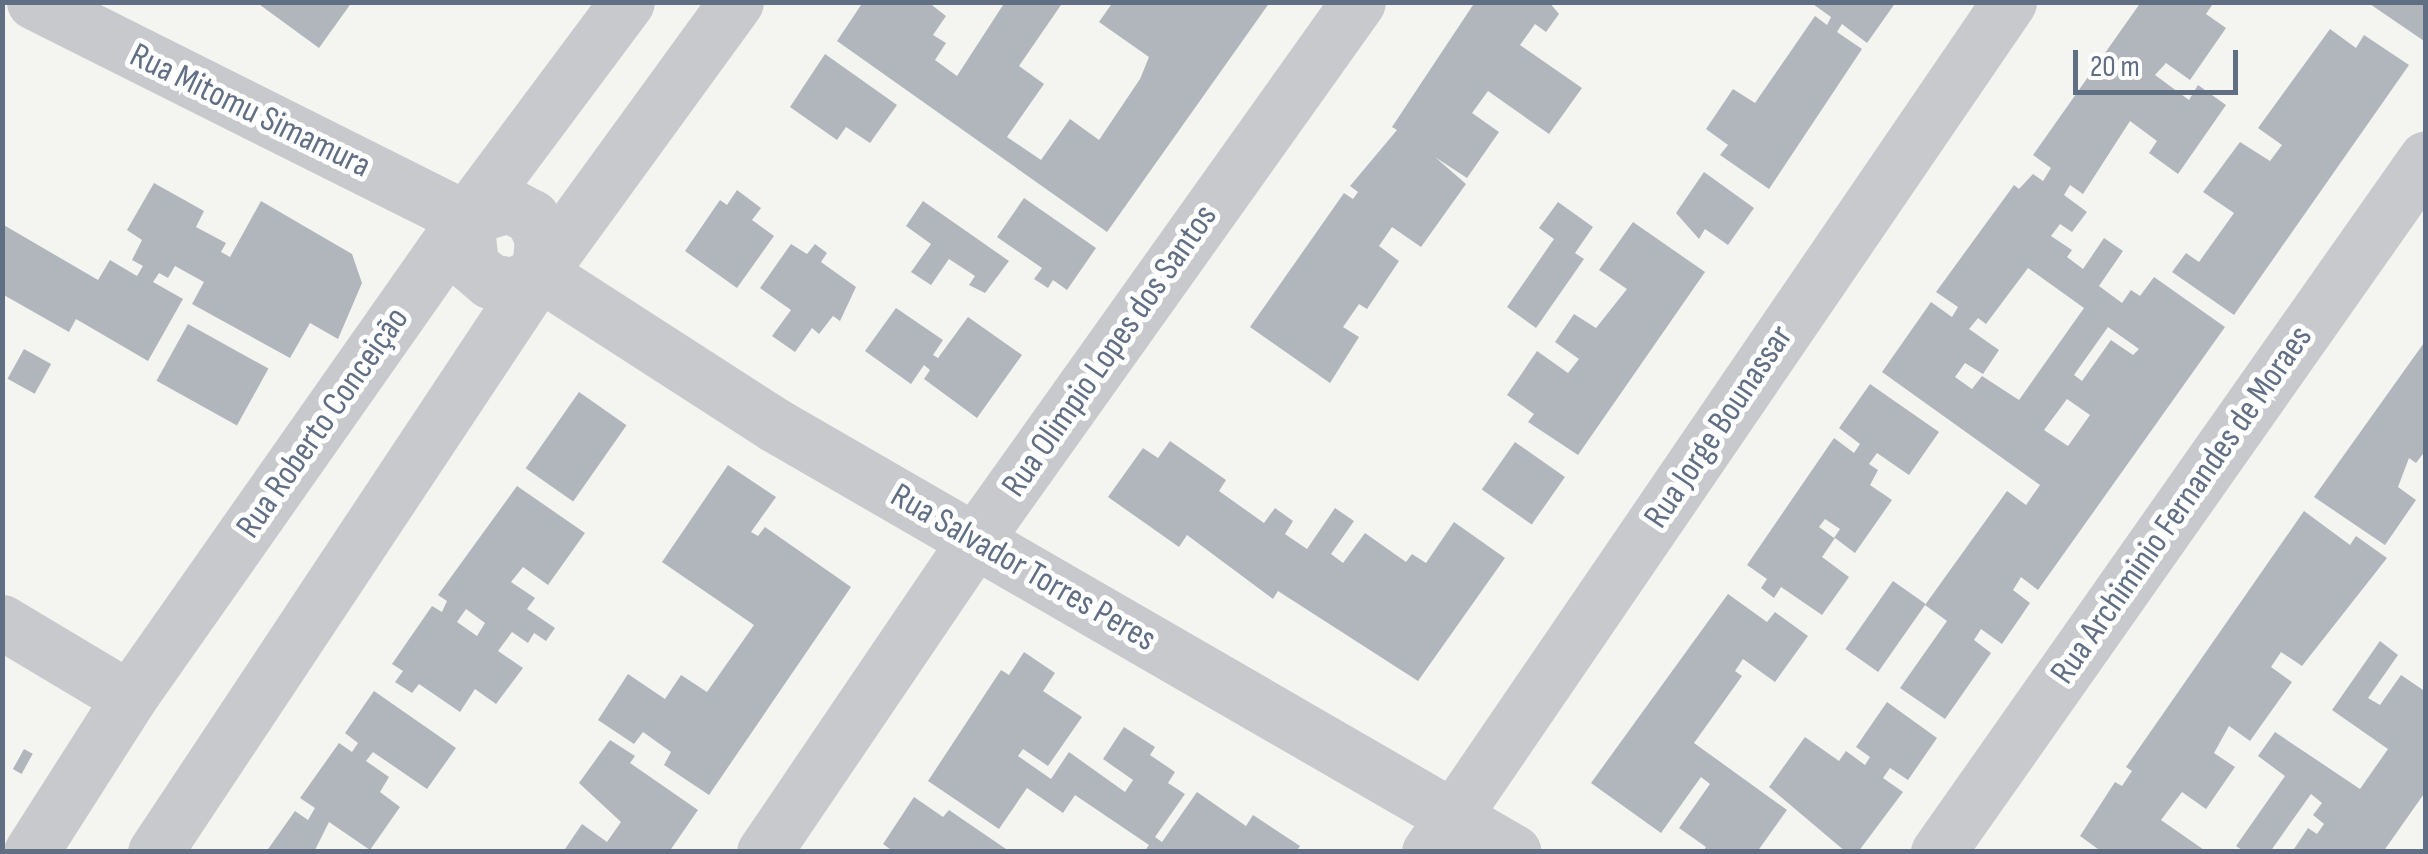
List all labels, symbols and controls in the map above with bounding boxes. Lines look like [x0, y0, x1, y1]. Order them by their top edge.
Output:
scale bar [2078, 30, 2243, 92]
street label: Rua Mitomu Simamura [123, 35, 377, 187]
text: 20 m [2090, 49, 2140, 85]
street label: Rua Olimpio Lopes dos Santos [993, 197, 1227, 505]
street label: Rua Roberto Conceição [228, 300, 418, 546]
street label: Rua Jorge Bounassar [1636, 318, 1802, 536]
street label: Rua Archiminio Fernandes de Moraes [2042, 318, 2322, 692]
street label: Rua Salvador Torres Peres [883, 475, 1163, 661]

